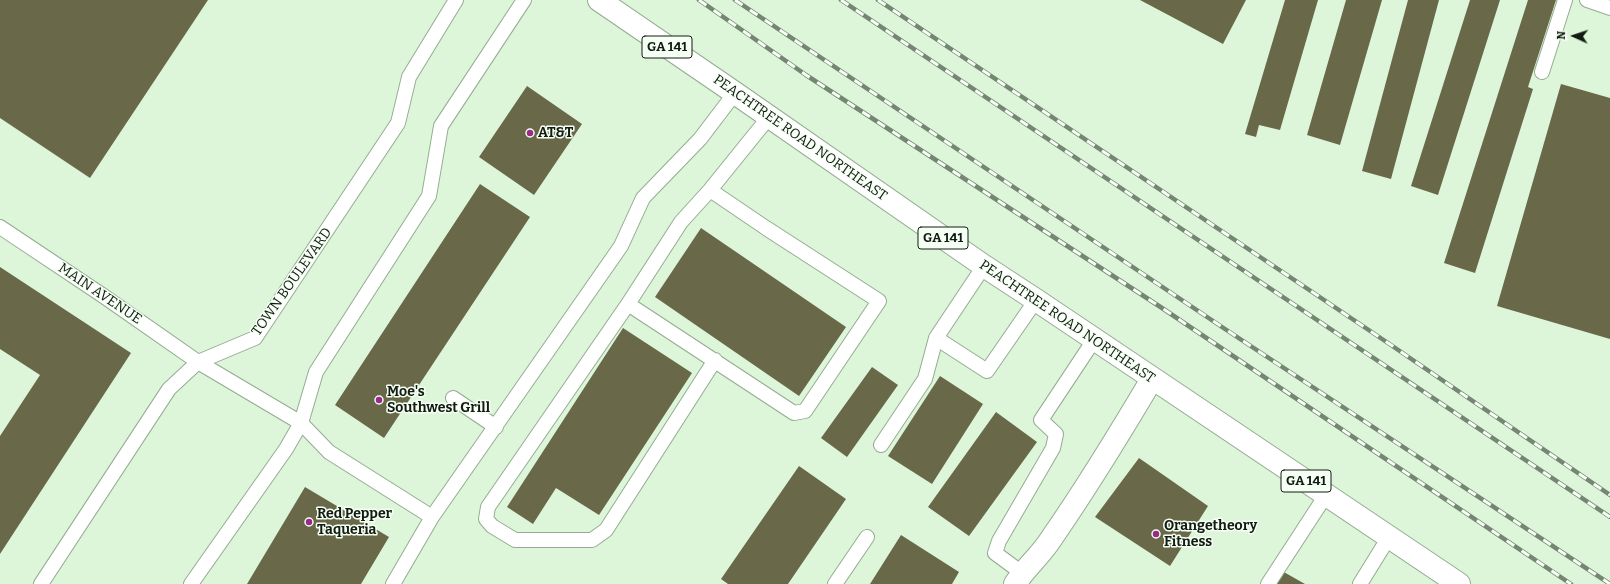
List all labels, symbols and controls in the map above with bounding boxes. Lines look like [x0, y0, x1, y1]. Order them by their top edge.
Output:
north arrow [1554, 16, 1594, 56]
text: N [1555, 31, 1568, 40]
road number: GA 141 [642, 36, 692, 58]
street label: PEACHTREE ROAD NORTHEAST [710, 71, 890, 205]
place label: AT&T [538, 125, 573, 141]
marker: AT&T [525, 128, 535, 138]
street label: TOWN BOULEVARD [248, 225, 336, 339]
road number: GA 141 [918, 227, 968, 249]
street label: PEACHTREE ROAD NORTHEAST [976, 257, 1158, 387]
street label: MAIN AVENUE [55, 260, 145, 328]
place label: Moe's Southwest Grill [387, 384, 490, 416]
marker: Moe's Southwest Grill [374, 395, 384, 405]
road number: GA 141 [1281, 470, 1331, 492]
place label: Red Pepper Taqueria [317, 506, 392, 538]
marker: Red Pepper Taqueria [304, 517, 314, 527]
place label: Orangetheory Fitness [1164, 518, 1257, 550]
marker: Orangetheory Fitness [1151, 529, 1161, 539]

